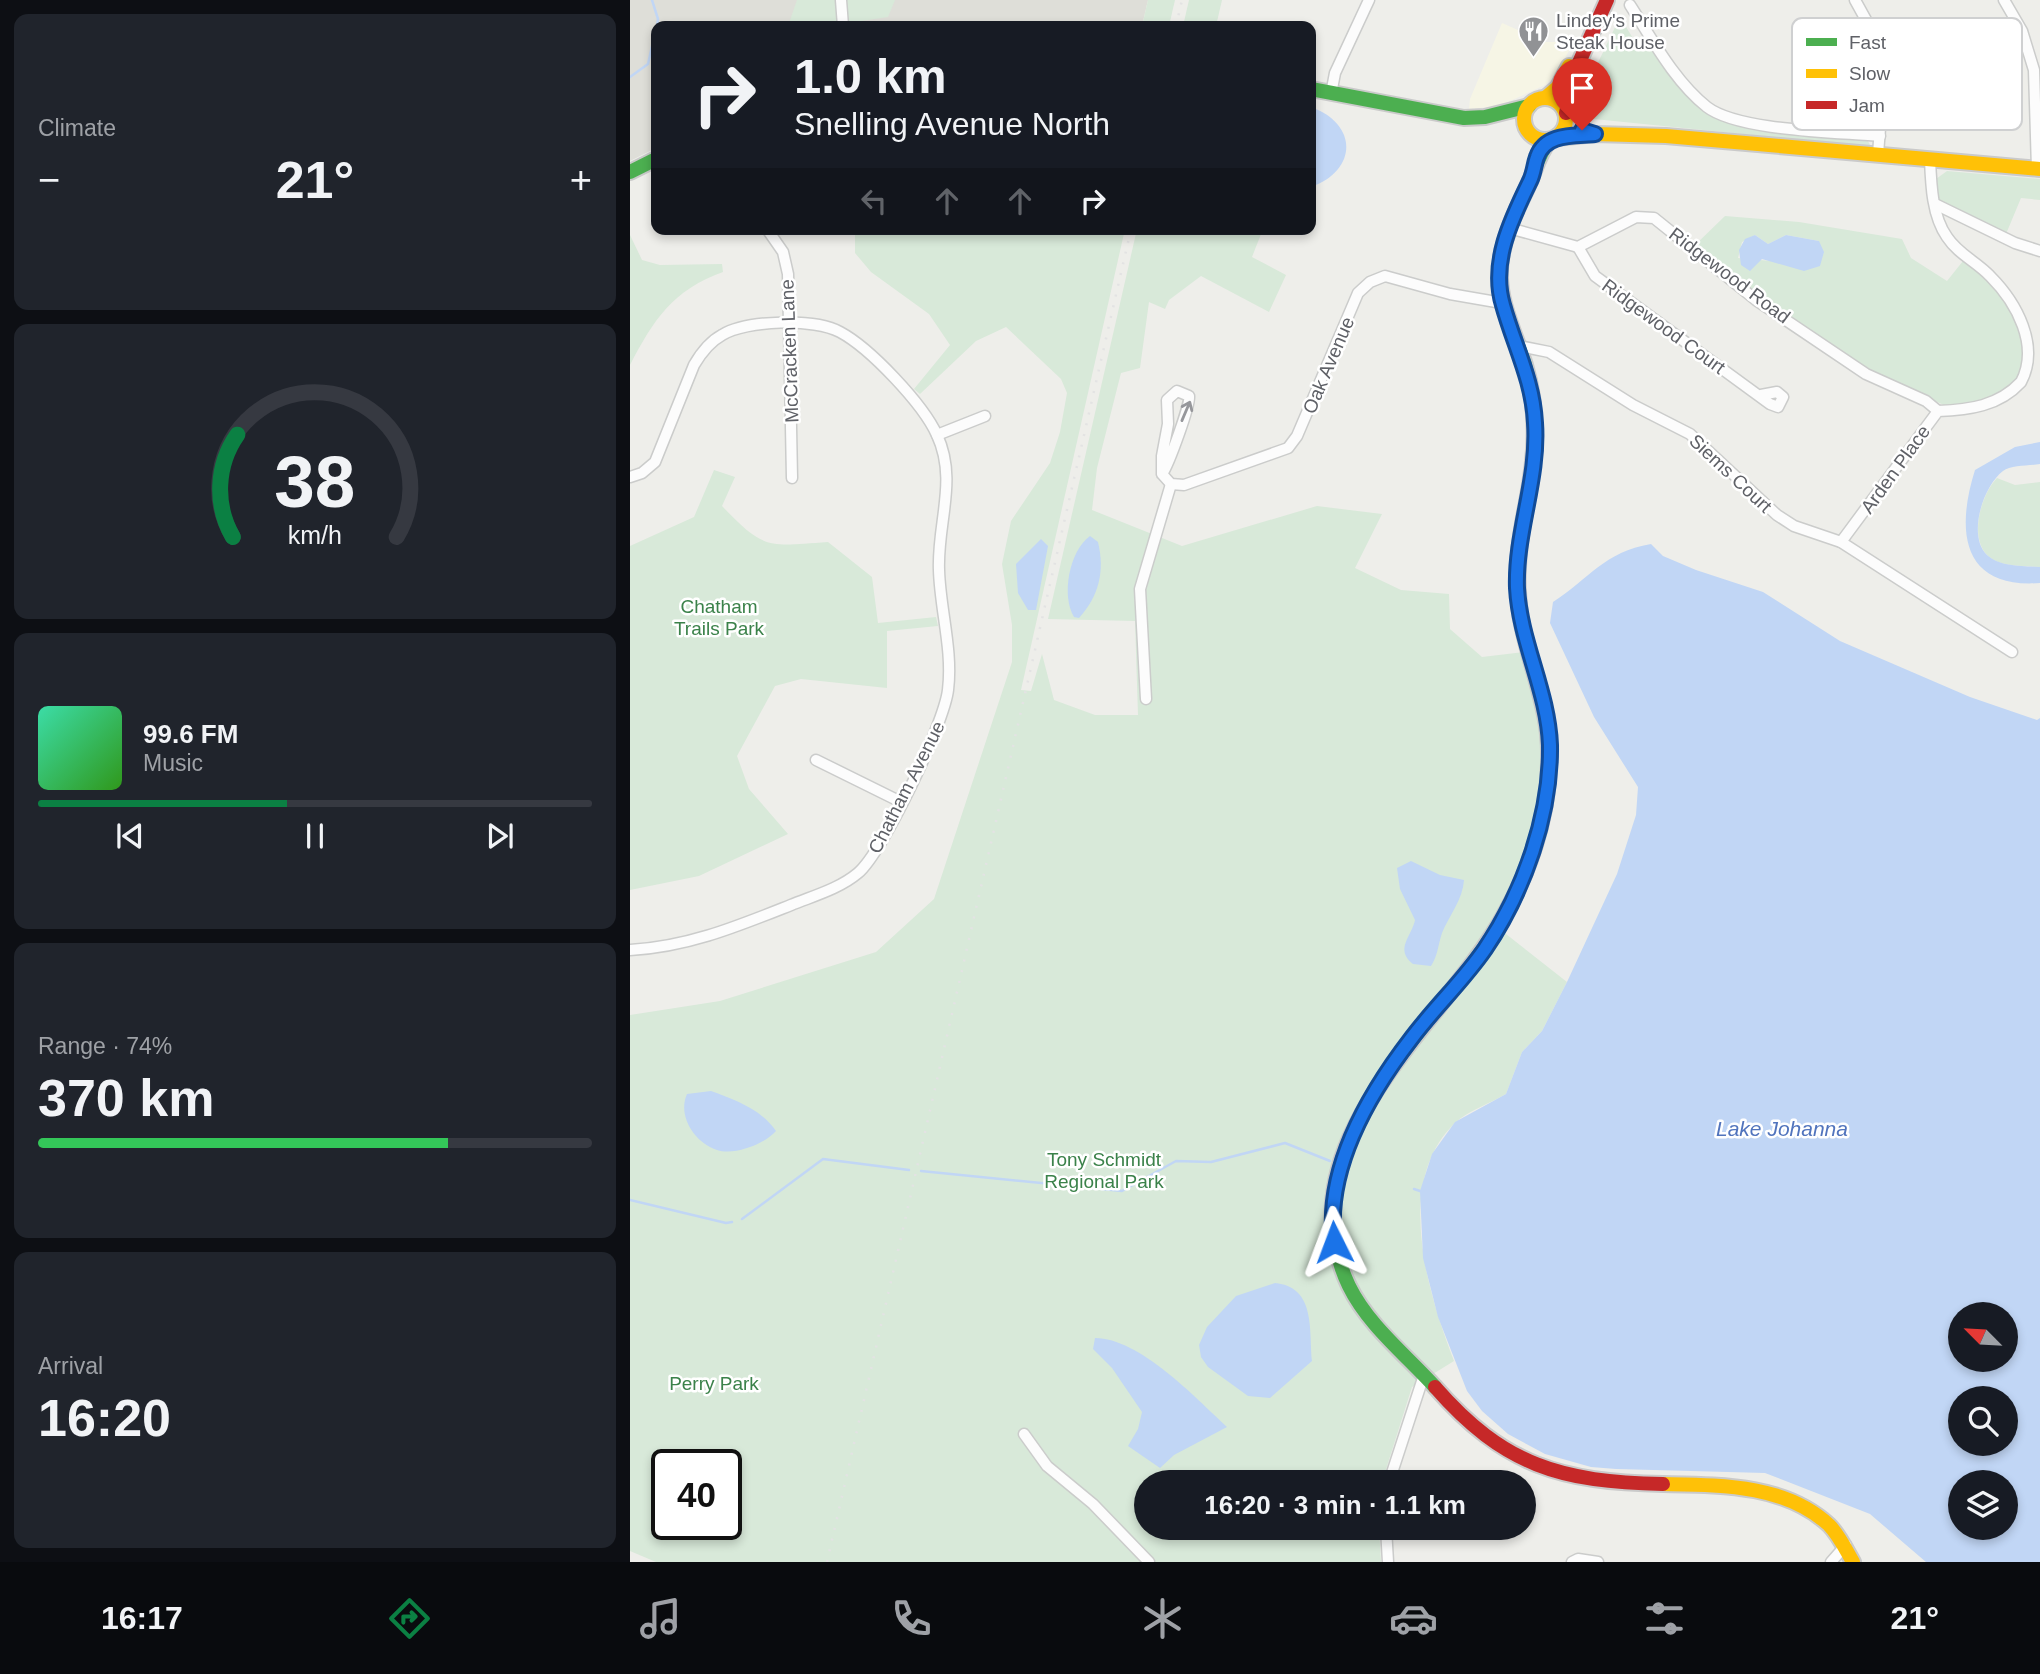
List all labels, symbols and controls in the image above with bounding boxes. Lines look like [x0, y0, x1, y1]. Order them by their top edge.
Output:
place label: Lindey's Prime Steak House [1556, 10, 1680, 53]
restaurant icon: Lindey's Prime Steak House [1516, 14, 1550, 58]
legend [1792, 18, 2022, 130]
text: Fast [1849, 32, 1887, 53]
icon: right [679, 49, 770, 140]
text: 1.0 km [794, 49, 947, 103]
pin [1552, 58, 1612, 130]
text: Slow [1849, 63, 1890, 84]
icon: arrive [1563, 69, 1601, 107]
text: Jam [1849, 95, 1885, 116]
text: Snelling Avenue North [794, 106, 1110, 142]
text: Climate [38, 115, 116, 141]
text: 21° [276, 151, 354, 209]
text: − [38, 159, 60, 201]
text: + [570, 159, 592, 201]
icon: left [855, 182, 893, 220]
icon: ahead [928, 182, 966, 220]
icon: ahead [1001, 182, 1039, 220]
icon: right [1074, 182, 1112, 220]
street label: Ridgewood Road [1665, 223, 1794, 328]
street label: Ridgewood Court [1598, 275, 1730, 378]
street label: McCracken Lane [776, 279, 802, 423]
street label: Oak Avenue [1299, 314, 1358, 417]
one-way arrow [1180, 401, 1193, 422]
street label: Arden Place [1856, 421, 1934, 517]
street label: Siems Court [1685, 430, 1777, 517]
text: 38 [275, 442, 355, 523]
text: km/h [288, 521, 342, 549]
park label: Chatham Trails Park [674, 596, 765, 639]
street label: Chatham Avenue [864, 718, 949, 857]
text: 99.6 FM [143, 719, 238, 749]
text: Music [143, 750, 203, 776]
icon: previous [111, 817, 149, 855]
icon: pause [296, 817, 334, 855]
icon: next [481, 817, 519, 855]
text: Range · 74% [38, 1033, 172, 1059]
text: 370 km [38, 1069, 214, 1127]
water label: Lake Johanna [1716, 1117, 1848, 1140]
park label: Tony Schmidt Regional Park [1044, 1149, 1164, 1192]
position arrow [1297, 1205, 1371, 1279]
north arrow [1948, 1302, 2018, 1372]
map controls [1948, 1302, 2018, 1540]
text: Arrival [38, 1353, 103, 1379]
park label: Perry Park [669, 1373, 759, 1394]
button: search [1948, 1386, 2018, 1456]
text: 16:20 [38, 1389, 171, 1447]
speed limit sign: 40 [651, 1449, 742, 1540]
button: layers [1948, 1470, 2018, 1540]
text: 16:20 · 3 min · 1.1 km [1204, 1490, 1466, 1520]
icon: directions [385, 1594, 434, 1643]
icon: music [636, 1594, 685, 1643]
icon: phone [887, 1594, 936, 1643]
icon: climate [1138, 1594, 1187, 1643]
icon: car [1389, 1594, 1438, 1643]
icon: filters [1640, 1594, 1689, 1643]
text: 16:17 [101, 1600, 183, 1636]
text: 21° [1891, 1600, 1939, 1636]

